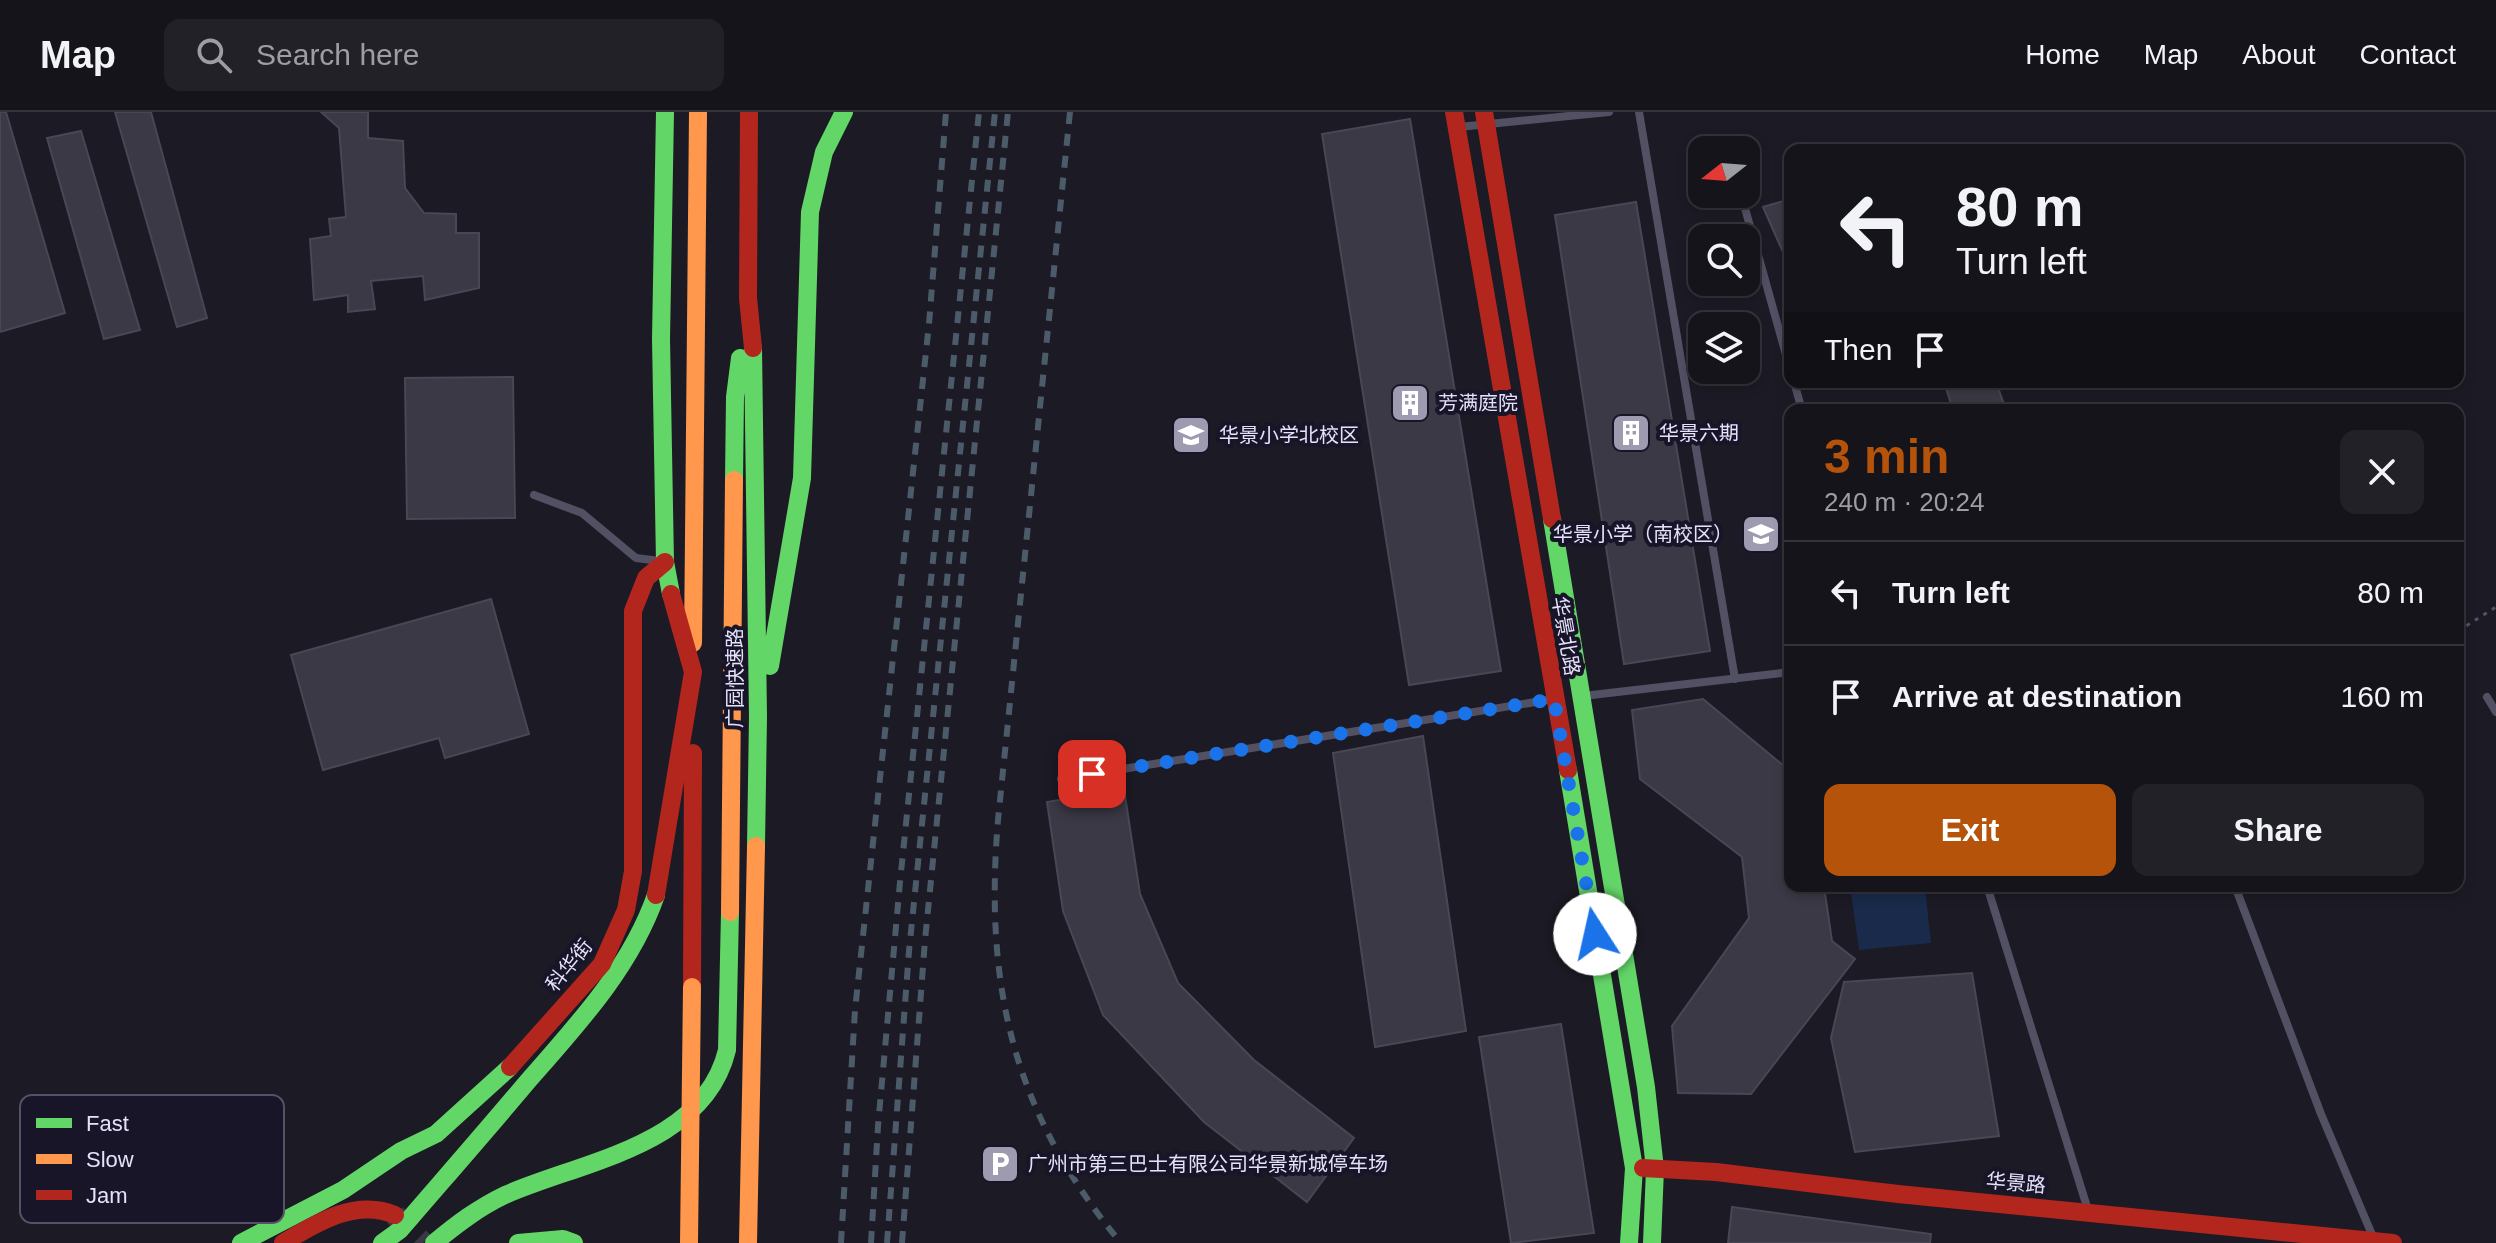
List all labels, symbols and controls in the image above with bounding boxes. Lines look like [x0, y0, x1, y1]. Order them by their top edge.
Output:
search box [164, 19, 724, 91]
icon: search [192, 33, 236, 77]
text: Map [40, 34, 116, 76]
text: Search here [256, 38, 419, 71]
text: Home [2025, 39, 2100, 70]
text: Map [2144, 39, 2198, 70]
text: About [2242, 39, 2316, 70]
text: Contact [2360, 39, 2456, 70]
north arrow [1688, 136, 1760, 208]
map controls [1688, 136, 1760, 384]
text: 80 m [1956, 175, 2084, 238]
icon: left [1824, 176, 1928, 280]
button: search [1688, 224, 1760, 296]
text: Turn left [1956, 241, 2087, 282]
button: layers [1688, 312, 1760, 384]
icon: arrive [1908, 328, 1952, 372]
text: Then [1824, 333, 1892, 366]
building icon: 芳满庭院 [1389, 382, 1431, 424]
place label: 芳满庭院 [1438, 392, 1518, 414]
building icon: 华景六期 [1610, 412, 1652, 454]
school or university icon: 华景小学北校区 [1170, 414, 1212, 456]
place label: 华景六期 [1659, 422, 1739, 444]
place label: 华景小学北校区 [1219, 424, 1359, 446]
text: 3 min [1824, 430, 1949, 483]
button: close [2340, 430, 2424, 514]
text: 240 m · 20:24 [1824, 487, 1984, 517]
school or university icon: 华景小学（南校区） [1740, 513, 1782, 555]
place label: 华景小学（南校区） [1553, 523, 1733, 545]
icon: left [1824, 571, 1868, 615]
text: Turn left [1892, 576, 2010, 609]
text: 80 m [2357, 576, 2424, 609]
street label: 华景北路 [1548, 595, 1584, 677]
street label: 广园快速路 [724, 628, 746, 728]
icon: arrive [1824, 675, 1868, 719]
text: Arrive at destination [1892, 680, 2182, 713]
text: 160 m [2341, 680, 2424, 713]
pin [1058, 740, 1126, 808]
icon: arrive [1070, 752, 1114, 796]
button: Exit [1824, 784, 2116, 876]
button: Share [2132, 784, 2424, 876]
position arrow [1553, 892, 1637, 976]
street label: 科华街 [542, 935, 596, 995]
legend [20, 1095, 284, 1223]
text: Fast [86, 1111, 129, 1136]
parking icon: 广州市第三巴士有限公司华景新城停车场 [979, 1143, 1021, 1185]
text: Slow [86, 1147, 134, 1172]
place label: 广州市第三巴士有限公司华景新城停车场 [1028, 1153, 1388, 1175]
street label: 华景路 [1985, 1169, 2047, 1197]
text: Jam [86, 1183, 128, 1208]

